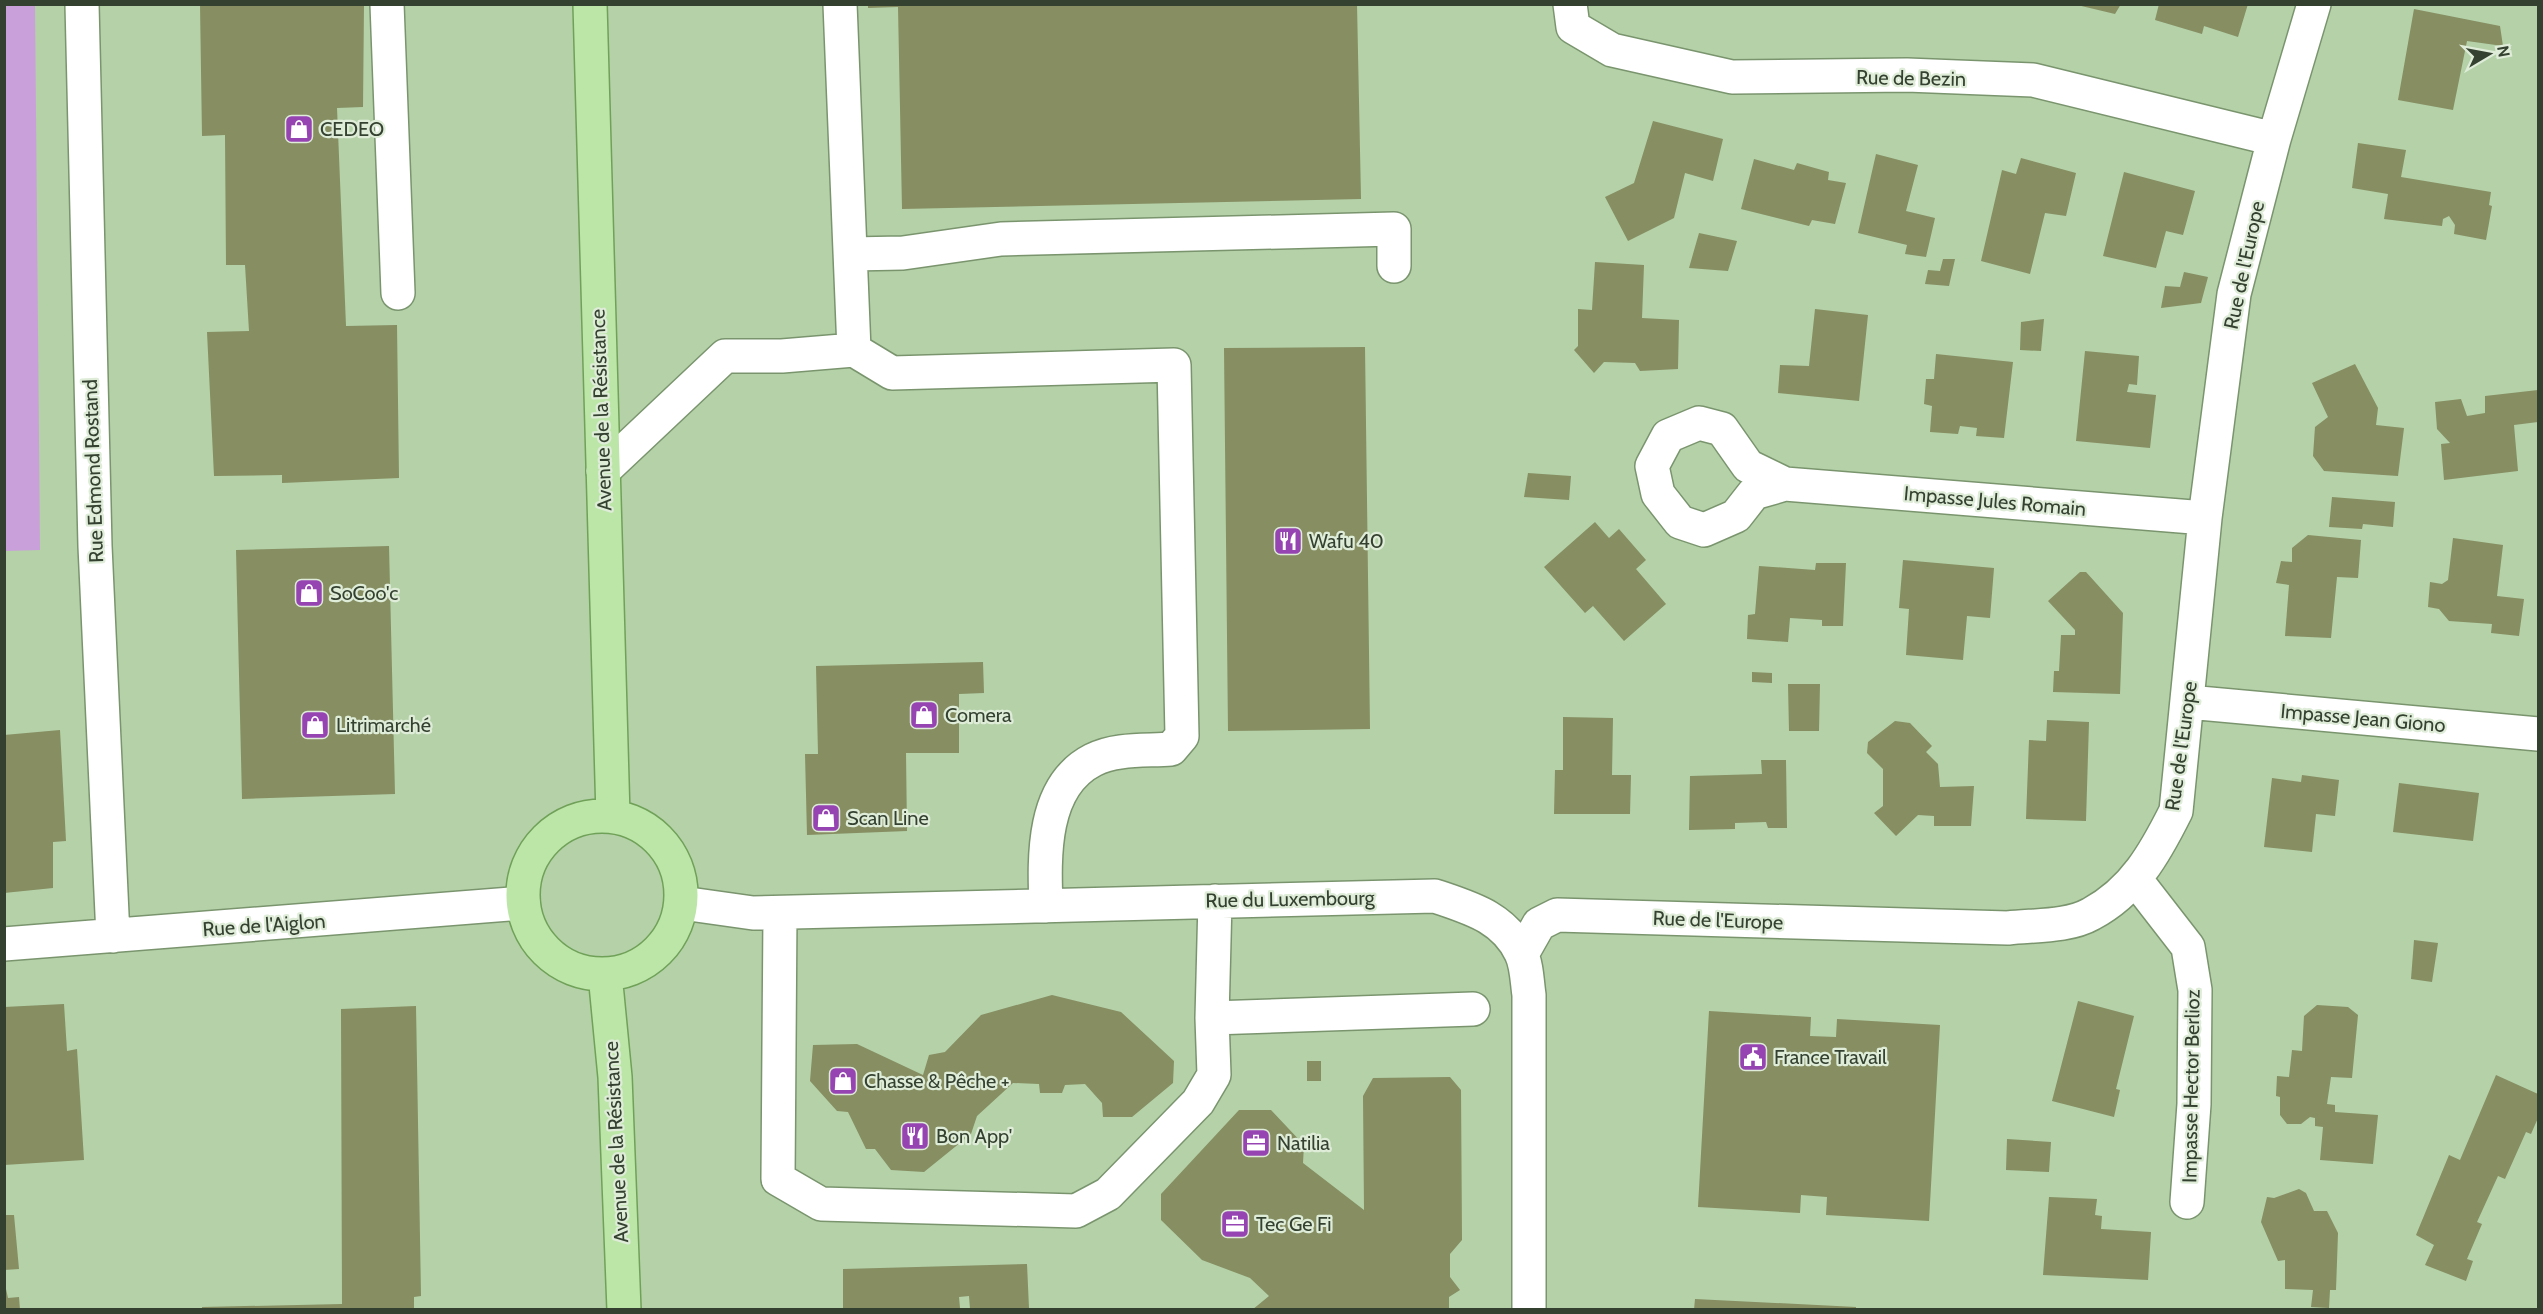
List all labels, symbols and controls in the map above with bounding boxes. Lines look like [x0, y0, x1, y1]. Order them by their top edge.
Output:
north arrow [2459, 24, 2519, 84]
text: N [2493, 44, 2514, 59]
street label: Rue de Bezin [1856, 65, 1966, 91]
shop icon: CEDEO [283, 113, 315, 145]
place label: CEDEO [320, 117, 384, 141]
street label: Rue de l'Europe [2219, 199, 2269, 331]
street label: Avenue de la Résistance [585, 309, 617, 511]
street label: Rue Edmond Rostand [78, 379, 108, 563]
street label: Impasse Jules Romain [1903, 481, 2087, 521]
restaurant icon: Wafu 40 [1272, 525, 1304, 557]
place label: Wafu 40 [1309, 529, 1384, 553]
shop icon: SoCoo'c [293, 577, 325, 609]
place label: SoCoo'c [330, 581, 398, 605]
street label: Rue de l'Europe [2160, 680, 2202, 812]
shop icon: Comera [908, 699, 940, 731]
street label: Impasse Jean Giono [2279, 699, 2447, 737]
place label: Comera [945, 703, 1012, 727]
shop icon: Litrimarché [299, 709, 331, 741]
place label: Litrimarché [336, 713, 431, 737]
shop icon: Scan Line [810, 802, 842, 834]
place label: Scan Line [847, 806, 929, 830]
street label: Rue du Luxembourg [1205, 886, 1376, 912]
street label: Rue de l'Europe [1652, 906, 1784, 934]
street label: Rue de l'Aiglon [202, 909, 326, 941]
street label: Impasse Hector Berlioz [2177, 989, 2205, 1183]
street label: Avenue de la Résistance [599, 1041, 633, 1243]
public building icon: France Travail [1737, 1041, 1769, 1073]
place label: France Travail [1774, 1045, 1887, 1069]
shop icon: Chasse & Pêche + [827, 1065, 859, 1097]
place label: Chasse & Pêche + [864, 1069, 1010, 1093]
restaurant icon: Bon App' [899, 1120, 931, 1152]
place label: Bon App' [936, 1124, 1012, 1148]
office icon: Natilia [1240, 1127, 1272, 1159]
place label: Natilia [1277, 1131, 1330, 1155]
office icon: Tec Ge Fi [1219, 1208, 1251, 1240]
place label: Tec Ge Fi [1256, 1212, 1332, 1236]

